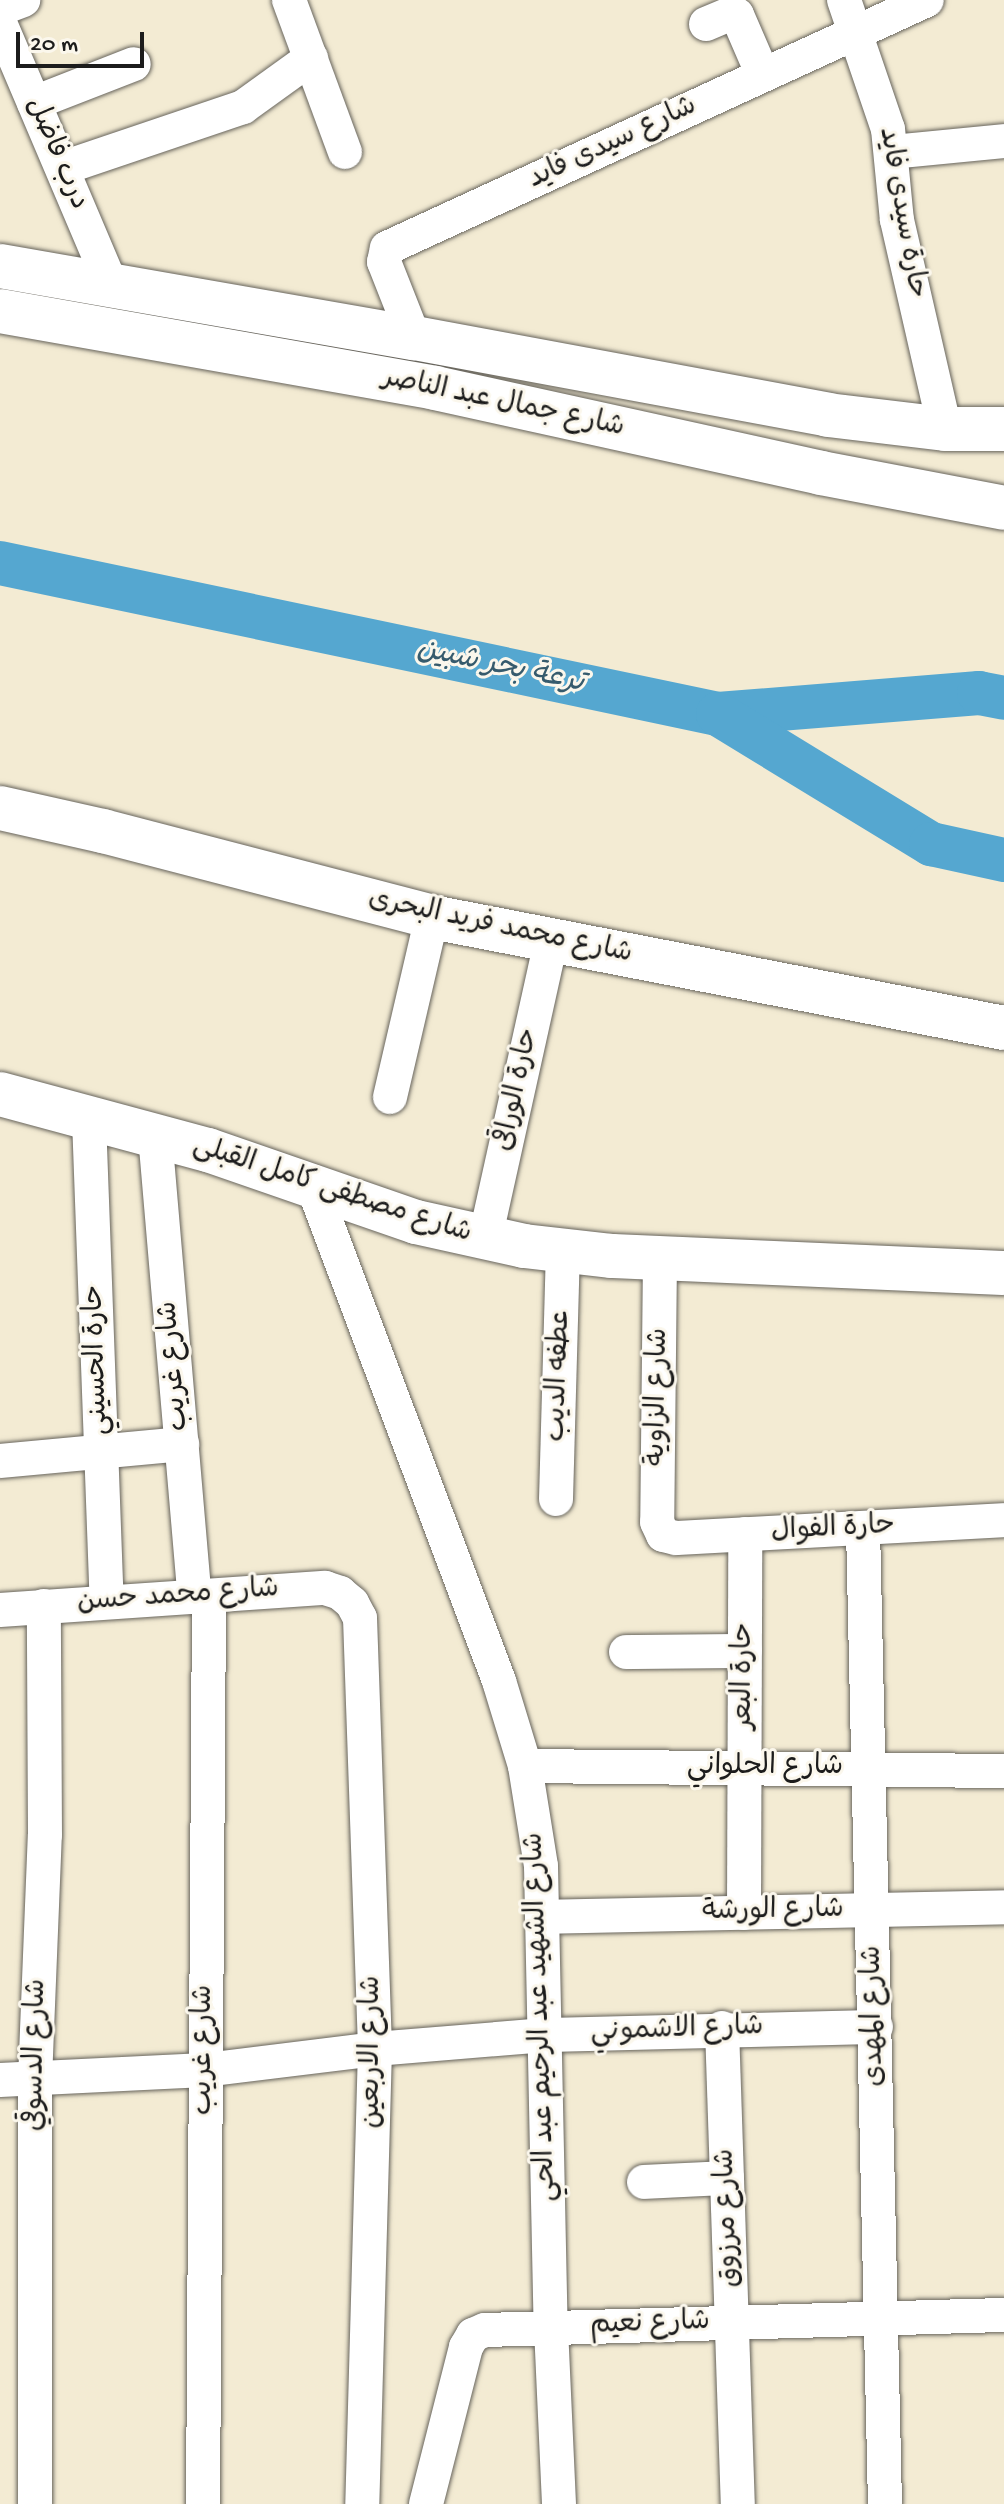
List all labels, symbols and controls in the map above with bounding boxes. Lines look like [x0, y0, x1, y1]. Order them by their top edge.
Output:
scale bar [20, 16, 148, 66]
text: 20 m [30, 31, 78, 60]
street label: شارع سيدى فايد [523, 90, 703, 198]
street label: درب فاضل [17, 93, 95, 215]
street label: حارة سيدى فايد [869, 125, 933, 301]
street label: شارع جمال عبد الناصر [379, 362, 627, 446]
water label: ترعة بحر شبين [413, 633, 587, 703]
street label: شارع محمد فريد البحرى [365, 884, 635, 972]
street label: حارة الوراقى [489, 1025, 547, 1155]
street label: شارع مصطفى كامل القبلى [188, 1130, 476, 1252]
street label: حارة الحسيني [79, 1284, 117, 1436]
street label: شارع غريب [153, 1300, 197, 1432]
street label: عطفه الديب [541, 1310, 579, 1442]
street label: شارع الزاوية [641, 1328, 677, 1466]
street label: حارة الفوال [770, 1510, 896, 1550]
street label: شارع محمد حسن [76, 1573, 280, 1621]
street label: حارة البعر [728, 1622, 762, 1730]
street label: شارع الحلواني [687, 1751, 843, 1785]
street label: شارع الشهيد عبد الرحيم عبد الحي [519, 1832, 565, 2202]
street label: شارع الورشة [702, 1894, 844, 1930]
street label: شارع المهدى [857, 1945, 893, 2087]
street label: شارع الاربعين [356, 1976, 390, 2128]
street label: شارع الدسوقي [19, 1978, 55, 2132]
street label: شارع غريب [188, 1985, 222, 2115]
street label: شارع الاشموني [590, 2011, 764, 2051]
street label: شارع مرزوق [710, 2148, 748, 2288]
street label: شارع نعيم [589, 2306, 711, 2344]

